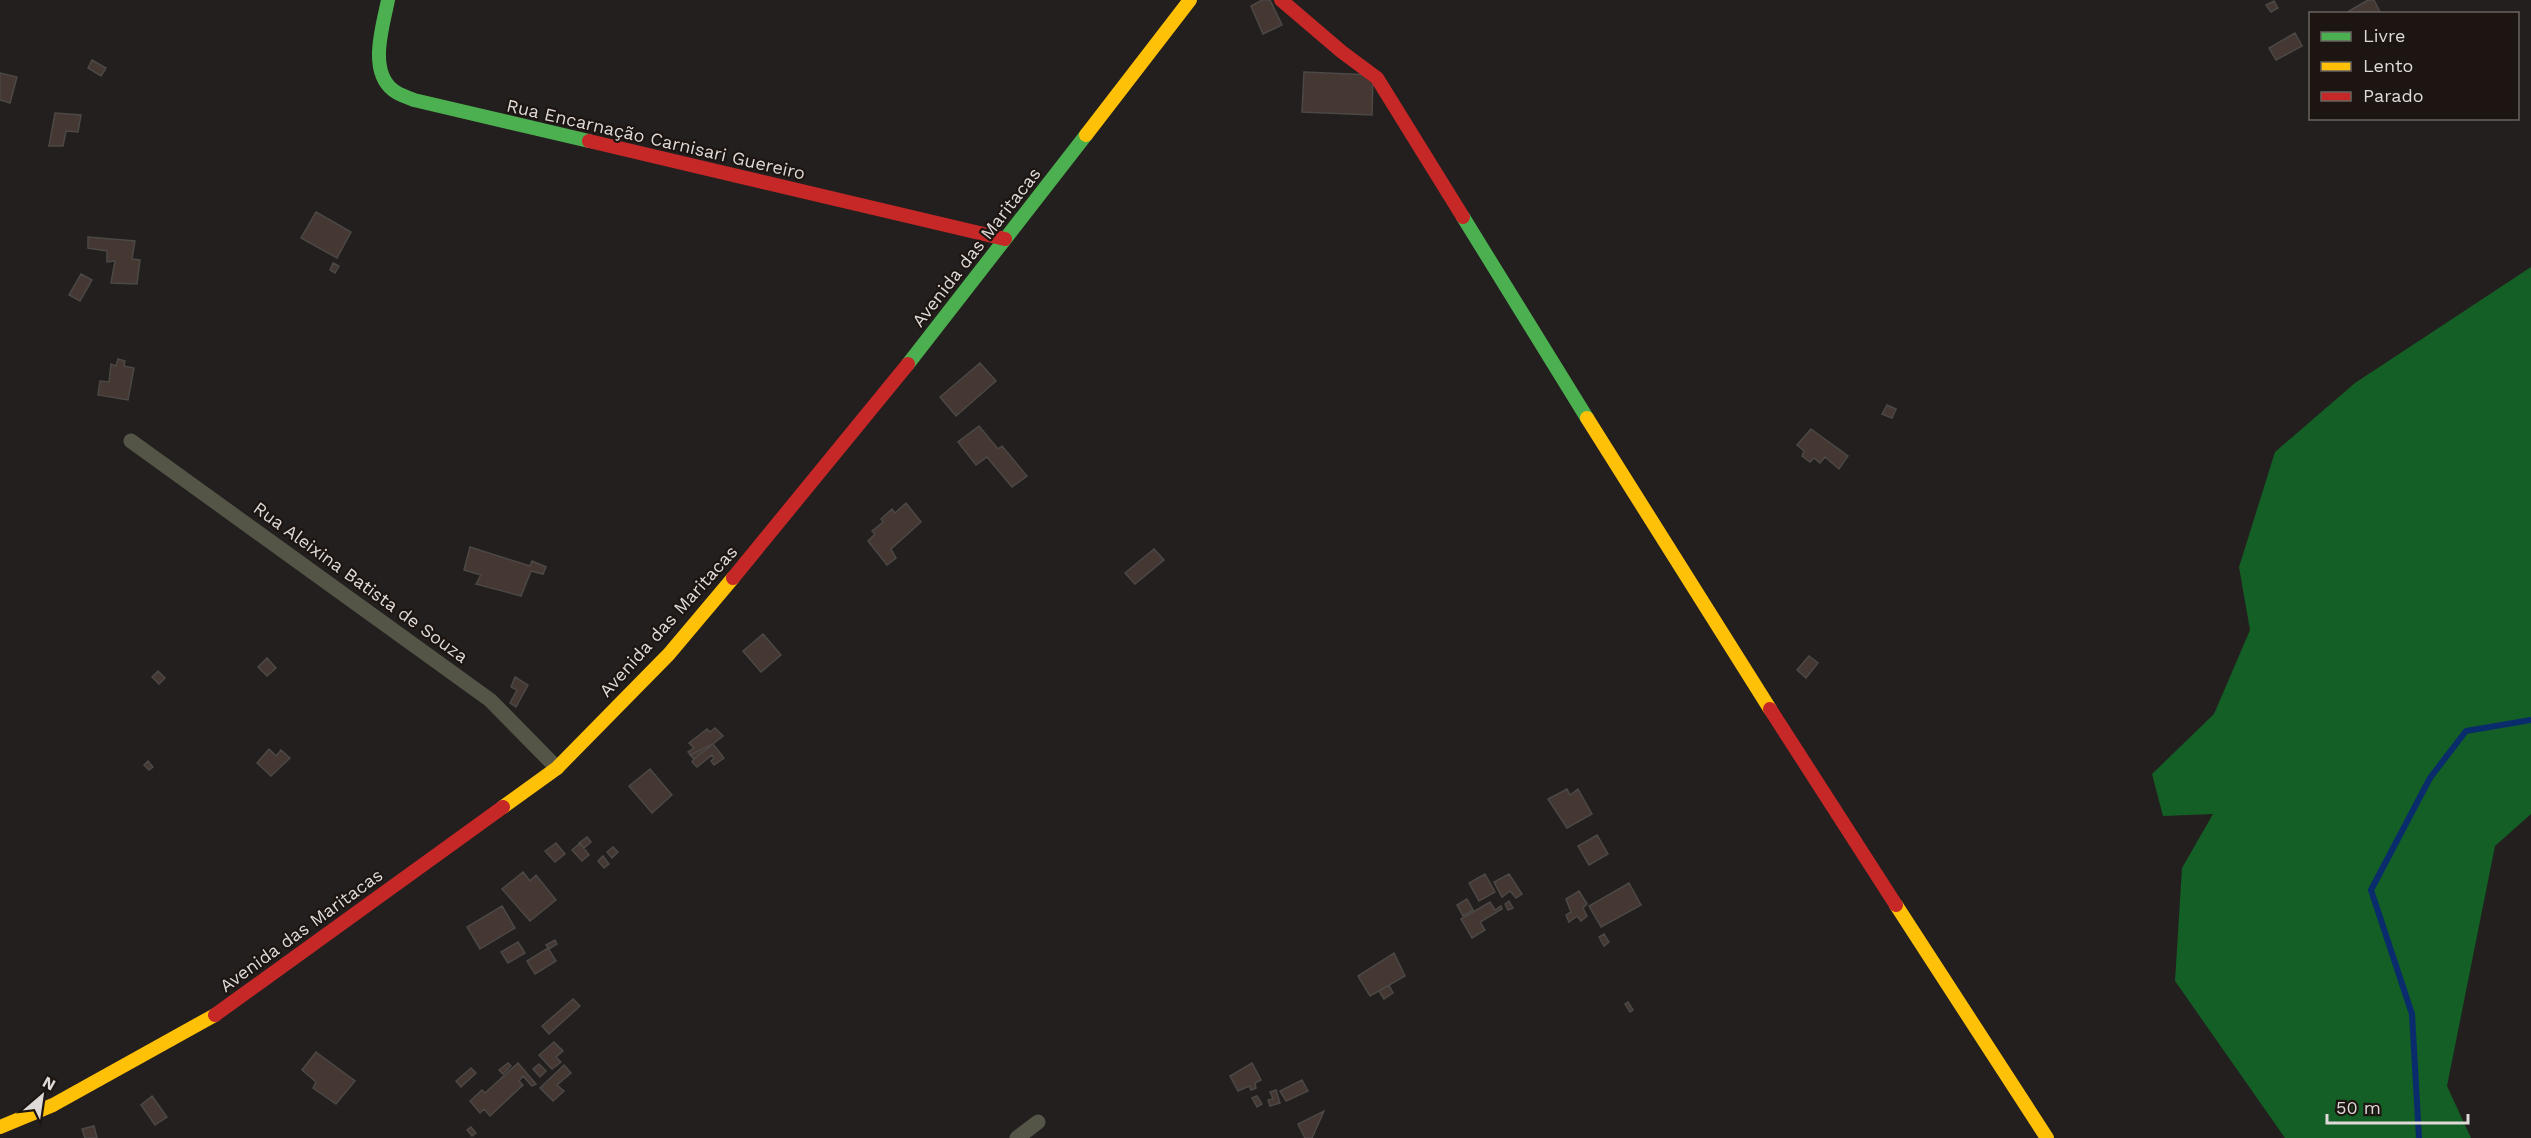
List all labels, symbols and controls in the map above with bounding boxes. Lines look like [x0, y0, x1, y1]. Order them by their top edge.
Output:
legend [2309, 12, 2519, 120]
text: Livre [2363, 25, 2405, 46]
text: Lento [2363, 55, 2413, 76]
text: Parado [2363, 85, 2424, 106]
street label: Rua Encarnação Carnisari Guereiro [505, 94, 807, 184]
street label: Avenida das Maritacas [907, 163, 1045, 331]
street label: Rua Aleixina Batista de Souza [250, 497, 472, 667]
street label: Avenida das Maritacas [595, 541, 741, 701]
street label: Avenida das Maritacas [215, 864, 387, 996]
north arrow [12, 1066, 72, 1126]
text: N [39, 1072, 59, 1095]
scale bar [2327, 1087, 2468, 1125]
text: 50 m [2336, 1097, 2381, 1118]

